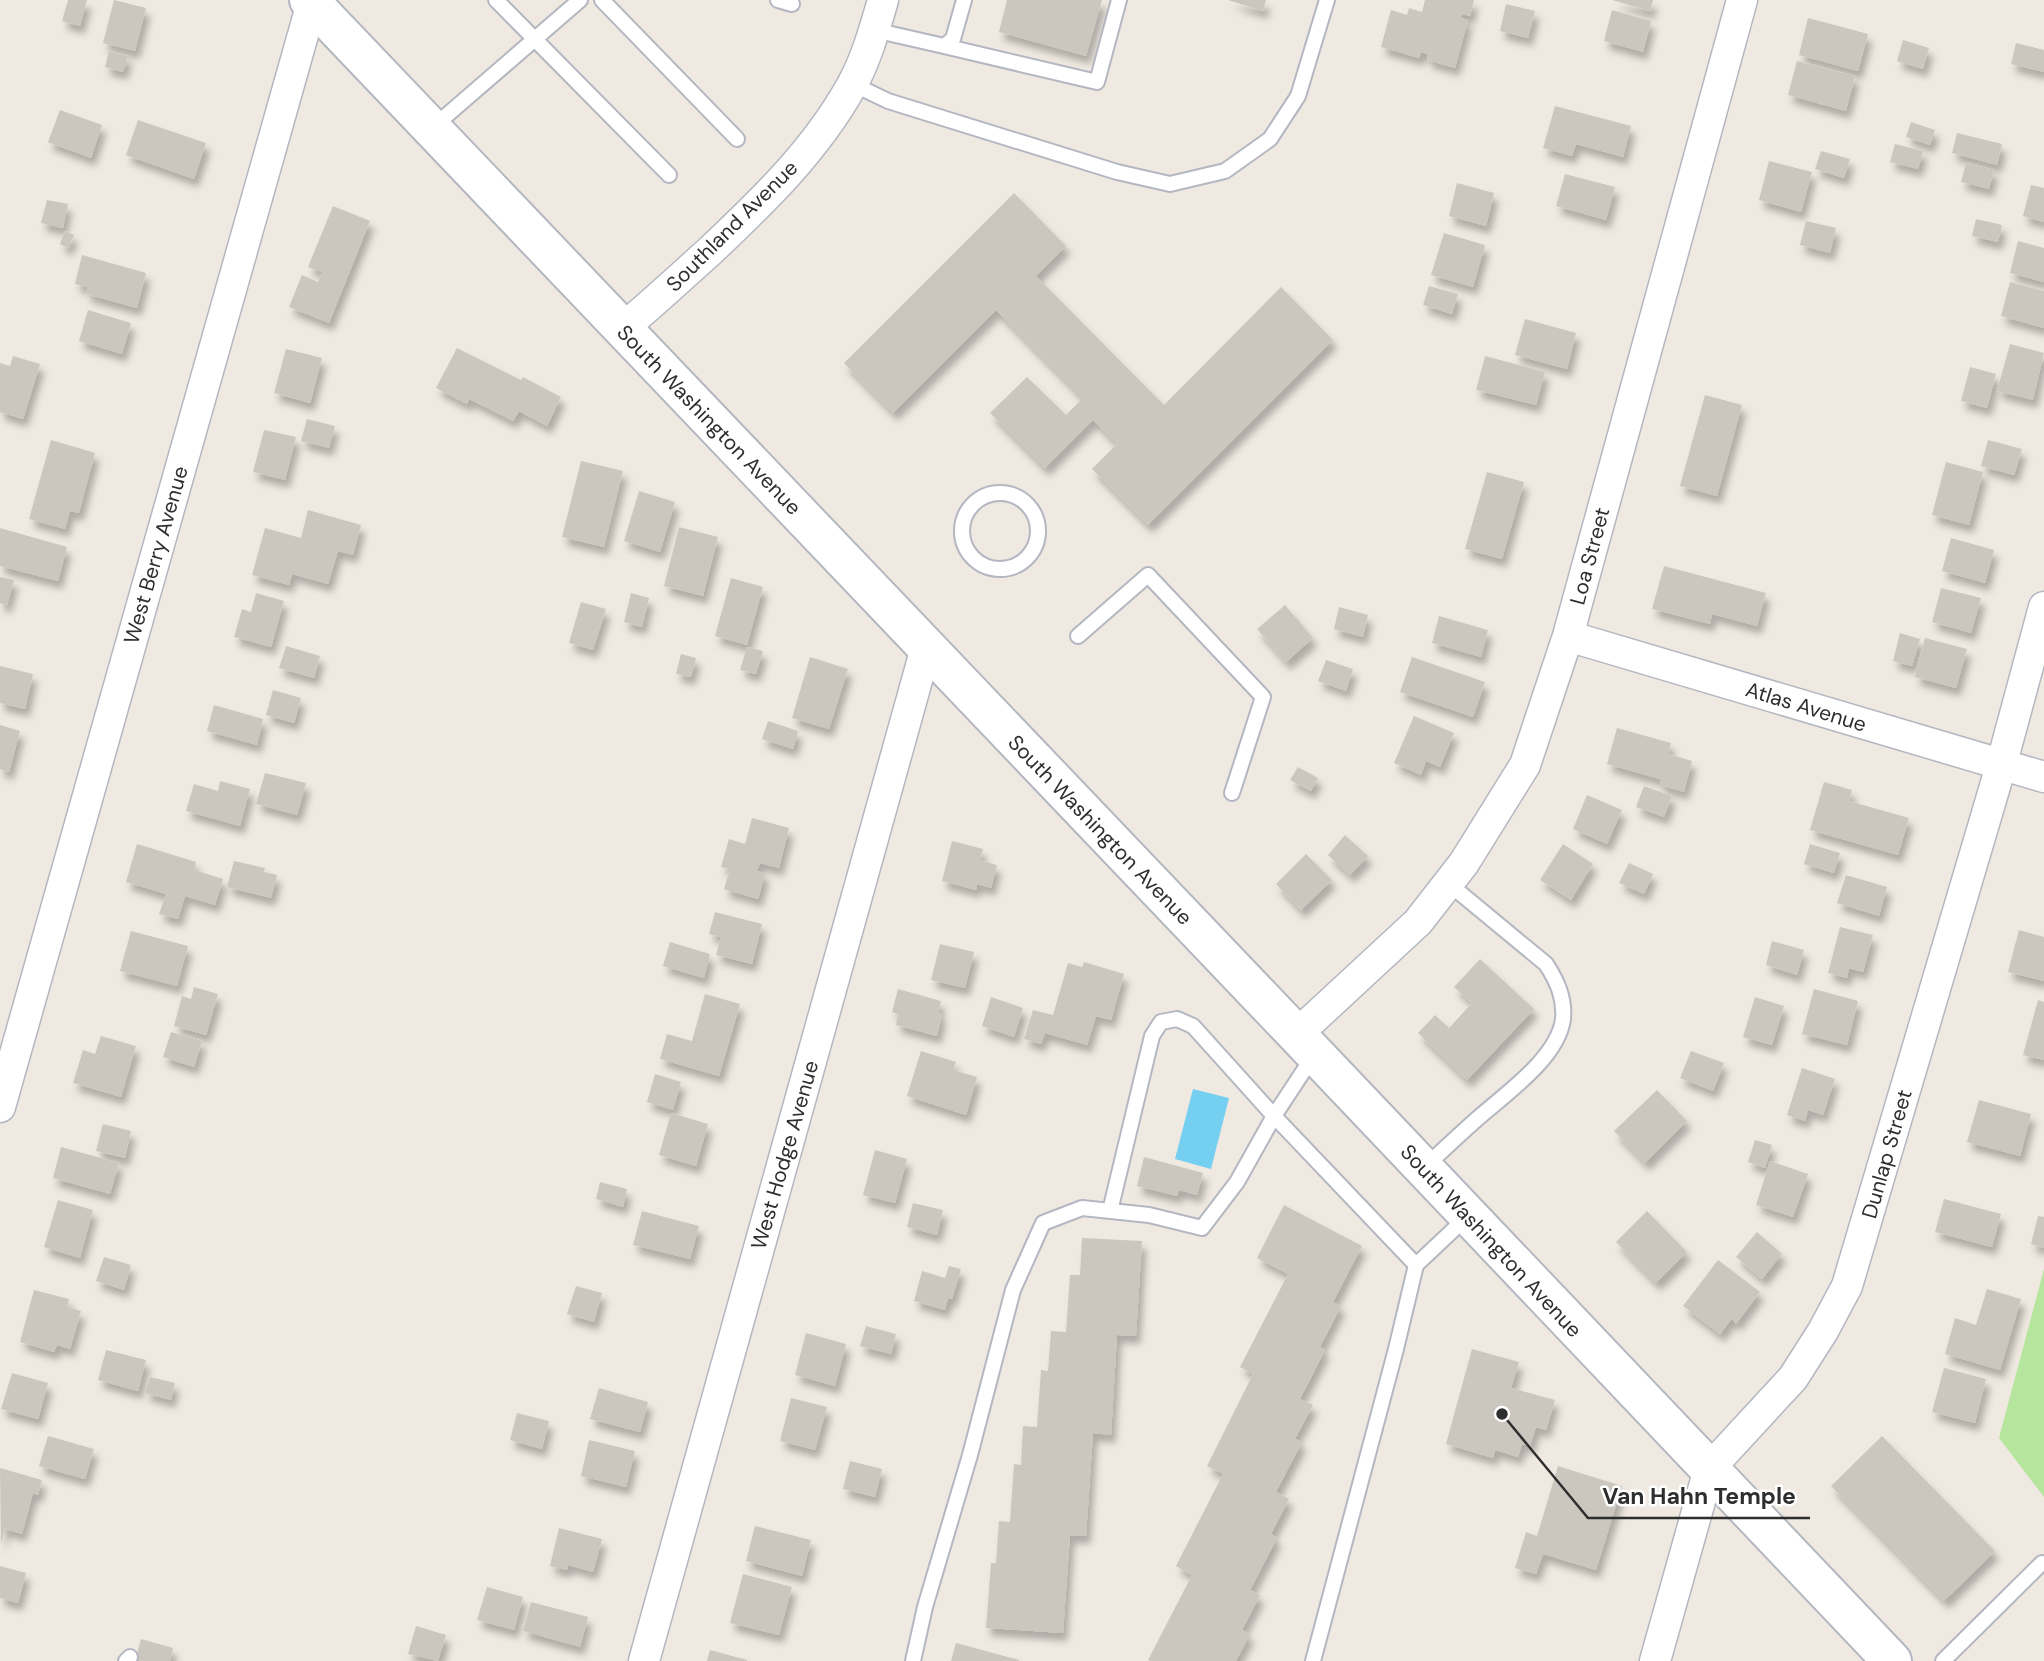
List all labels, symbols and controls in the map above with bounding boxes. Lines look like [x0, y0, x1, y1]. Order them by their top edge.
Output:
street label: Southland Avenue [660, 154, 804, 298]
street label: South Washington Avenue [611, 319, 807, 521]
street label: West Berry Avenue [117, 463, 195, 647]
street label: Loa Street [1564, 504, 1616, 608]
street label: Atlas Avenue [1742, 675, 1870, 739]
street label: South Washington Avenue [1002, 729, 1198, 931]
street label: West Hodge Avenue [745, 1057, 825, 1253]
street label: Dunlap Street [1855, 1086, 1919, 1222]
street label: South Washington Avenue [1394, 1139, 1588, 1344]
callout: Van Hahn Temple [1588, 1474, 1810, 1518]
text: Van Hahn Temple [1602, 1481, 1796, 1511]

